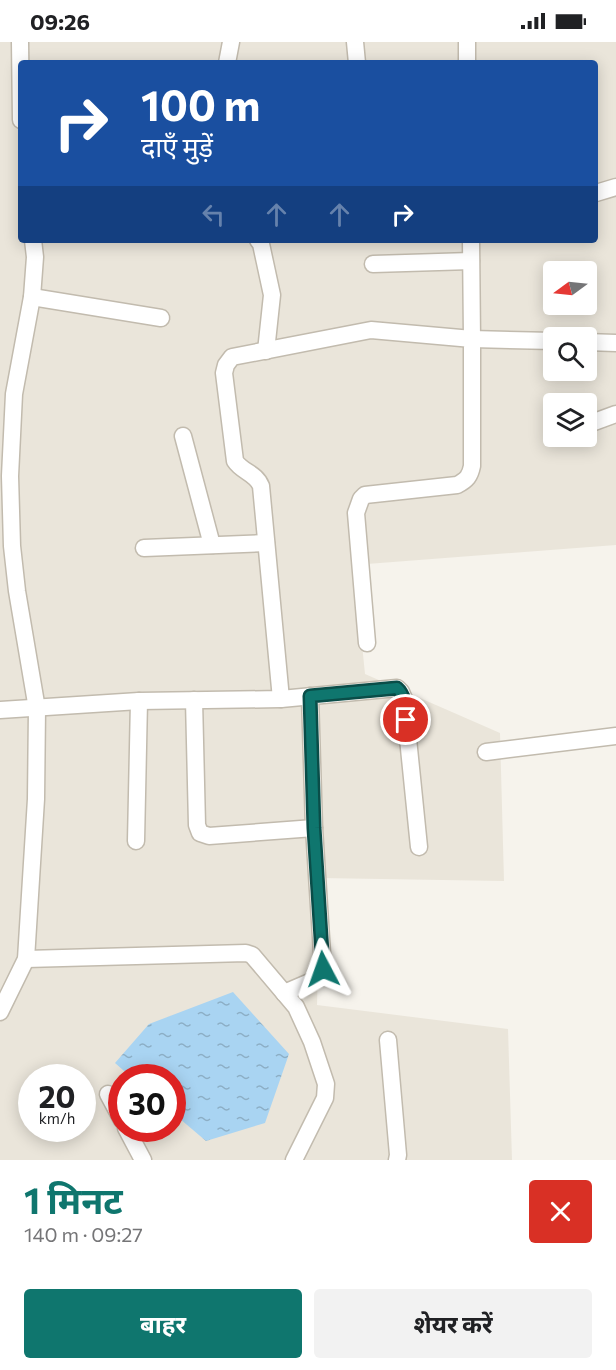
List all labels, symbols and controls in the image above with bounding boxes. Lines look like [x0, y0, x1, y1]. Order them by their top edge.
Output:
text: 09:26 [30, 8, 90, 35]
text: 100 m [141, 78, 261, 130]
icon: right [42, 84, 120, 162]
text: दाएँ मुड़ें [141, 130, 213, 163]
icon: left [197, 198, 230, 231]
icon: ahead [260, 198, 293, 231]
icon: ahead [323, 198, 356, 231]
icon: right [386, 198, 419, 231]
north arrow [543, 261, 597, 315]
map controls [543, 261, 597, 447]
button: search [543, 327, 597, 381]
button: layers [543, 393, 597, 447]
pin [380, 694, 431, 745]
icon: arrive [389, 703, 422, 736]
position arrow [291, 937, 355, 1001]
speed limit sign: 30 [108, 1064, 186, 1142]
text: 20 [39, 1077, 75, 1114]
text: km/h [39, 1109, 75, 1127]
text: 1 मिनट [24, 1177, 123, 1221]
button: close [529, 1180, 592, 1243]
text: 140 m · 09:27 [24, 1222, 143, 1246]
button: बाहर [24, 1289, 302, 1358]
button: शेयर करें [314, 1289, 592, 1358]

